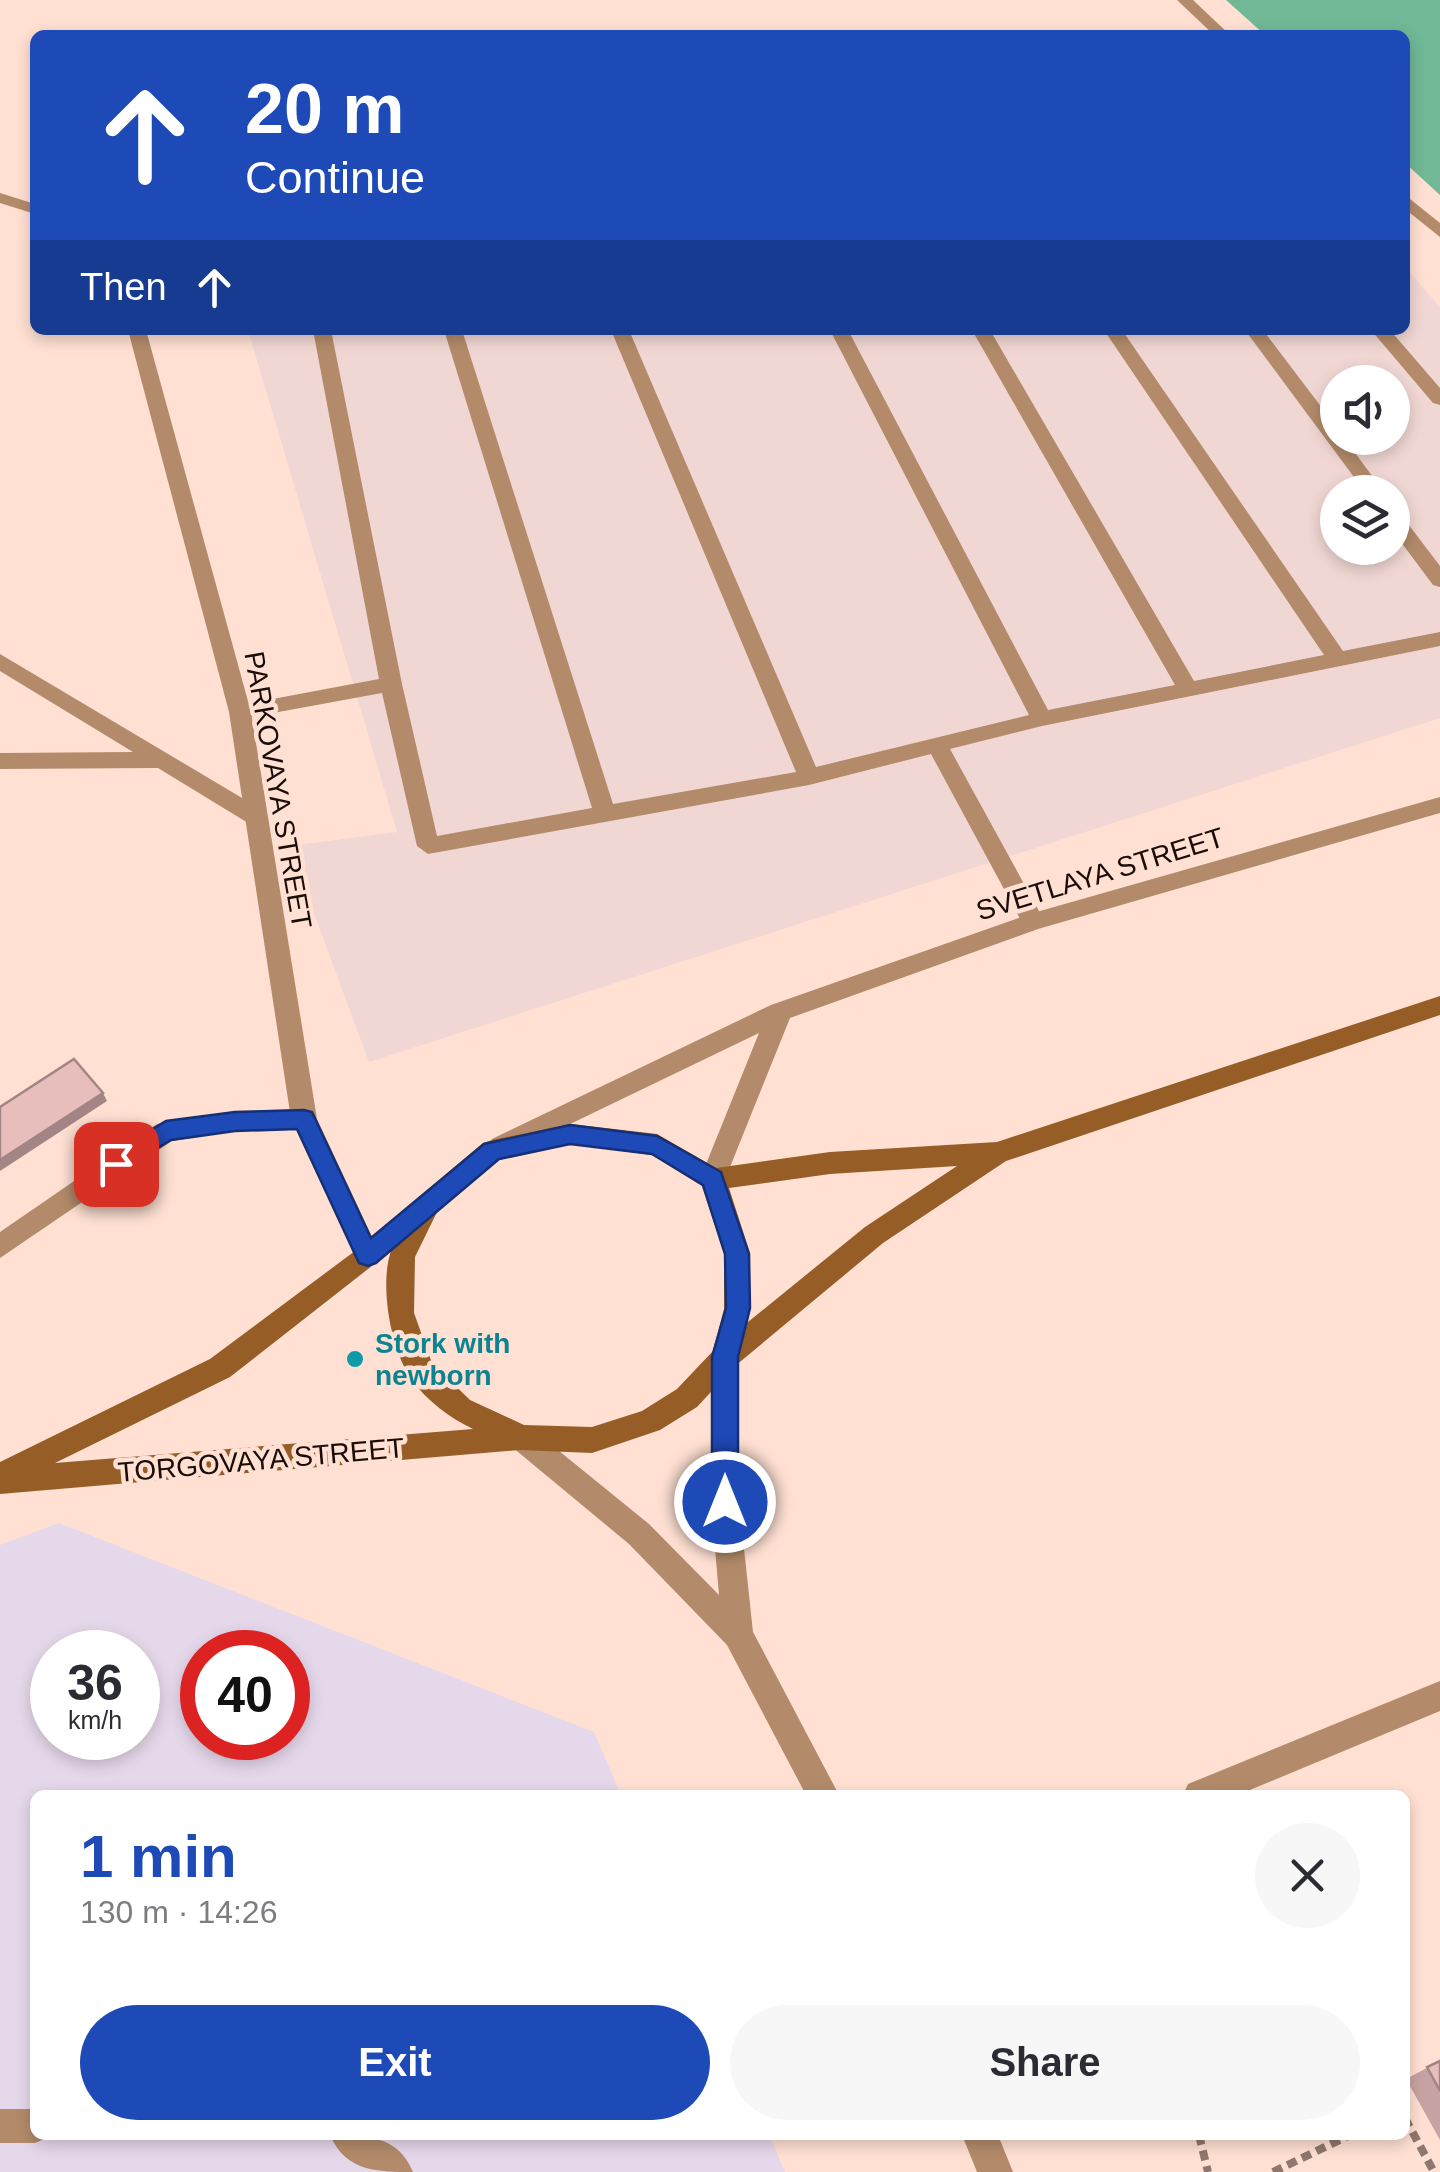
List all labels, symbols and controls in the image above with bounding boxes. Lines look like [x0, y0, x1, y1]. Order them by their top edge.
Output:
icon: ahead [80, 70, 210, 200]
text: 20 m [245, 70, 405, 148]
text: Continue [245, 152, 425, 203]
icon: ahead [187, 260, 242, 315]
text: Then [80, 266, 167, 308]
map controls [1320, 365, 1410, 565]
button: sound [1320, 365, 1410, 455]
button: layers [1320, 475, 1410, 565]
street label: PARKOVAYA STREET [238, 649, 318, 931]
street label: SVETLAYA STREET [972, 822, 1228, 926]
pin [74, 1122, 159, 1207]
icon: arrive [89, 1137, 144, 1192]
place label: Stork with newborn [375, 1328, 510, 1391]
marker: Stork with newborn [344, 1348, 366, 1370]
street label: TORGOVAYA STREET [117, 1432, 405, 1488]
position arrow [673, 1450, 777, 1554]
speed limit sign: 40 [180, 1630, 310, 1760]
text: 36 [67, 1655, 123, 1711]
text: km/h [68, 1706, 122, 1734]
text: 1 min [80, 1823, 237, 1890]
button: close [1255, 1823, 1360, 1928]
text: 130 m · 14:26 [80, 1894, 277, 1930]
button: Exit [80, 2005, 710, 2120]
button: Share [730, 2005, 1360, 2120]

